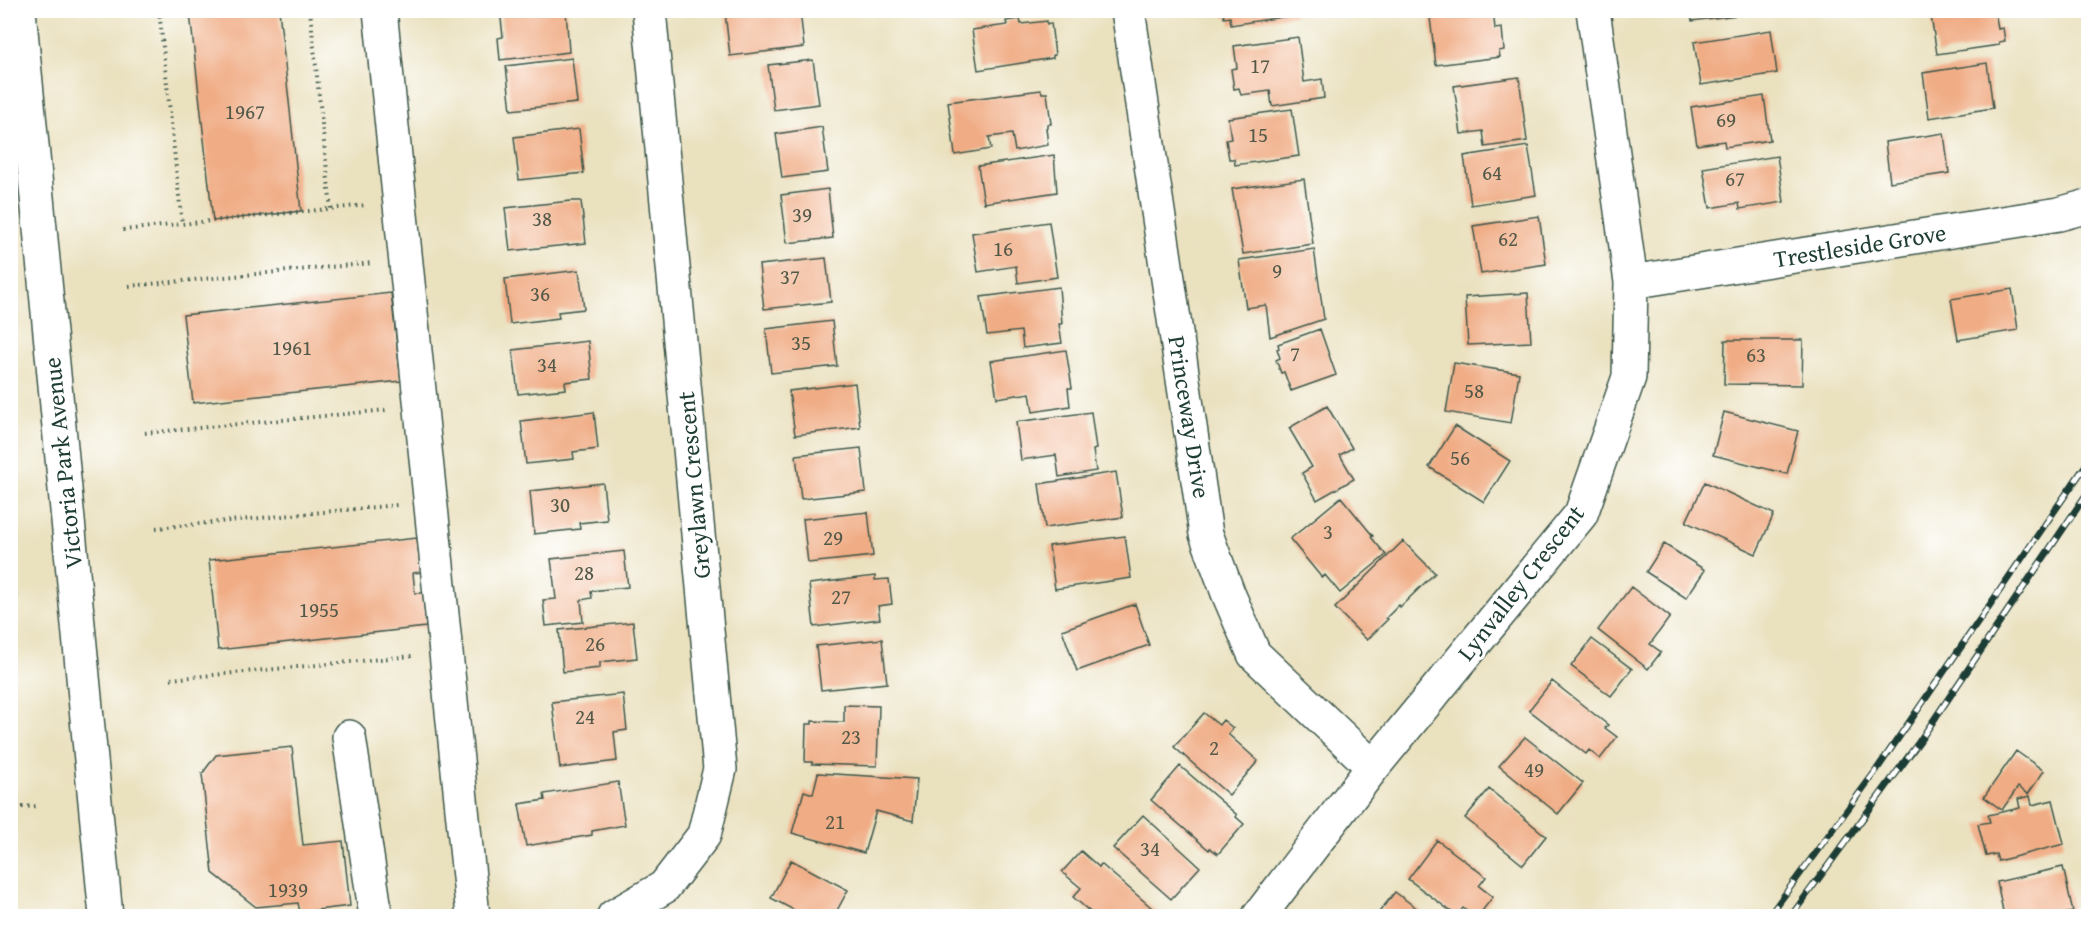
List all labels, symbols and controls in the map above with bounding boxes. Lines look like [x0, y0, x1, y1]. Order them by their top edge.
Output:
house number: 17 [1250, 50, 1270, 81]
house number: 1967 [225, 96, 265, 127]
house number: 69 [1716, 104, 1736, 135]
house number: 15 [1248, 119, 1268, 150]
house number: 64 [1482, 157, 1502, 188]
house number: 67 [1725, 163, 1745, 194]
house number: 39 [792, 199, 812, 230]
house number: 38 [532, 203, 552, 234]
street label: Trestleside Grove [1771, 215, 1949, 276]
house number: 62 [1498, 223, 1518, 254]
house number: 16 [993, 233, 1013, 264]
house number: 9 [1272, 255, 1282, 286]
house number: 37 [780, 261, 800, 292]
house number: 36 [530, 278, 550, 309]
house number: 35 [791, 327, 811, 358]
house number: 1961 [272, 332, 312, 363]
street label: Princeway Drive [1159, 333, 1220, 501]
house number: 7 [1290, 338, 1300, 369]
house number: 63 [1746, 339, 1766, 370]
house number: 34 [537, 349, 557, 380]
street label: Victoria Park Avenue [34, 356, 91, 571]
house number: 58 [1464, 375, 1484, 406]
street label: Greylawn Crescent [668, 390, 719, 580]
house number: 56 [1450, 442, 1470, 473]
house number: 30 [550, 489, 570, 520]
street label: Lynvalley Crescent [1449, 497, 1593, 668]
house number: 3 [1323, 516, 1333, 547]
house number: 29 [823, 522, 843, 553]
house number: 28 [574, 557, 594, 588]
house number: 27 [831, 581, 851, 612]
house number: 1955 [299, 594, 339, 625]
house number: 26 [585, 628, 605, 659]
house number: 24 [575, 701, 595, 732]
house number: 23 [841, 721, 861, 752]
house number: 2 [1209, 732, 1219, 763]
house number: 49 [1524, 754, 1544, 785]
house number: 21 [825, 806, 845, 837]
house number: 34 [1140, 833, 1160, 864]
house number: 1939 [268, 874, 308, 905]

